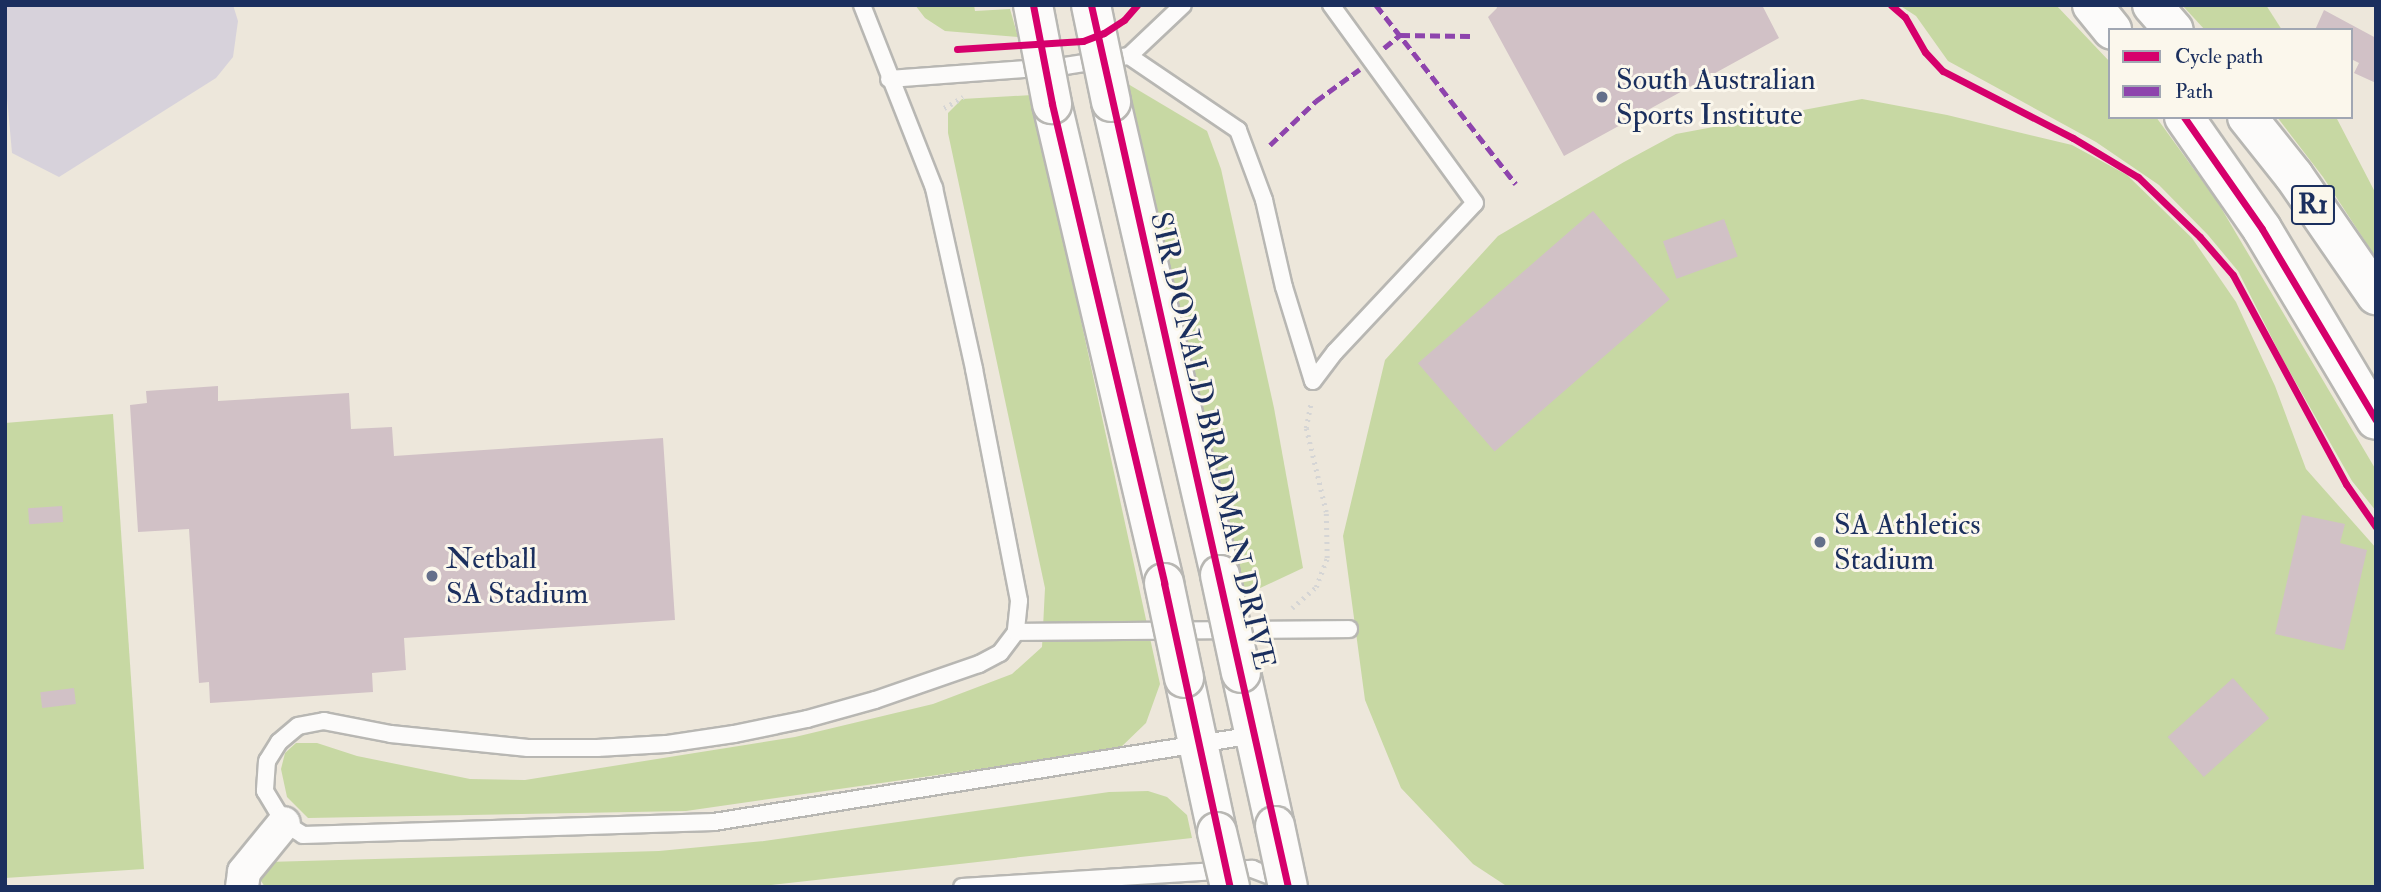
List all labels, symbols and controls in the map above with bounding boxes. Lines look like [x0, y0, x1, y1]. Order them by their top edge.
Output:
legend [2108, 28, 2353, 119]
text: Cycle path [2175, 43, 2263, 70]
place label: South Australian Sports Institute [1616, 62, 1816, 132]
text: Path [2175, 78, 2213, 105]
marker: South Australian Sports Institute [1594, 89, 1610, 105]
road number: R1 [2290, 180, 2336, 230]
street label: SIR DONALD BRADMAN DRIVE [1142, 209, 1282, 673]
place label: SA Athletics Stadium [1834, 507, 1981, 578]
marker: SA Athletics Stadium [1812, 534, 1828, 550]
place label: Netball SA Stadium [446, 541, 588, 612]
marker: Netball SA Stadium [424, 568, 440, 584]

